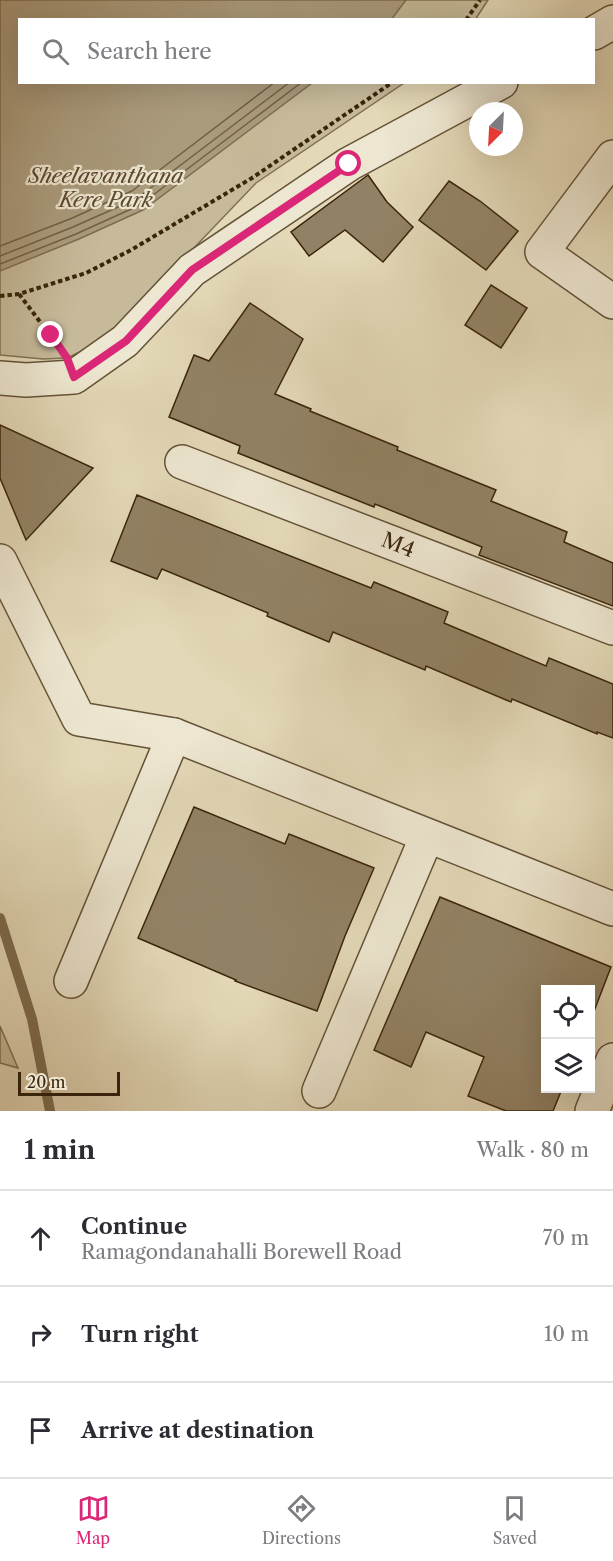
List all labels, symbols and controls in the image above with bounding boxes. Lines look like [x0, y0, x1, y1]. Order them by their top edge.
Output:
search box [18, 18, 595, 84]
icon: search [39, 35, 72, 68]
text: Search here [87, 38, 212, 65]
north arrow [469, 102, 523, 156]
route start [335, 150, 361, 176]
park label: Sheelavanthana Kere Park [27, 163, 184, 212]
route end [37, 321, 63, 347]
street label: M4 [378, 527, 418, 562]
map controls [541, 985, 595, 1093]
button: locate [541, 985, 595, 1039]
button: layers [541, 1039, 595, 1093]
scale bar [18, 1069, 120, 1096]
text: 20 m [27, 1072, 66, 1092]
text: 1 min [24, 1134, 95, 1166]
text: Walk · 80 m [476, 1138, 589, 1162]
text: Continue [81, 1213, 187, 1240]
icon: ahead [24, 1222, 57, 1255]
text: 70 m [543, 1226, 589, 1250]
text: Ramagondanahalli Borewell Road [81, 1240, 402, 1264]
icon: right [24, 1318, 57, 1351]
text: Turn right [81, 1321, 199, 1348]
text: 10 m [544, 1322, 589, 1346]
icon: arrive [24, 1414, 57, 1447]
text: Arrive at destination [81, 1417, 314, 1444]
tab: Map [76, 1492, 110, 1548]
tab: Directions [262, 1492, 341, 1548]
tab: Saved [493, 1492, 537, 1548]

